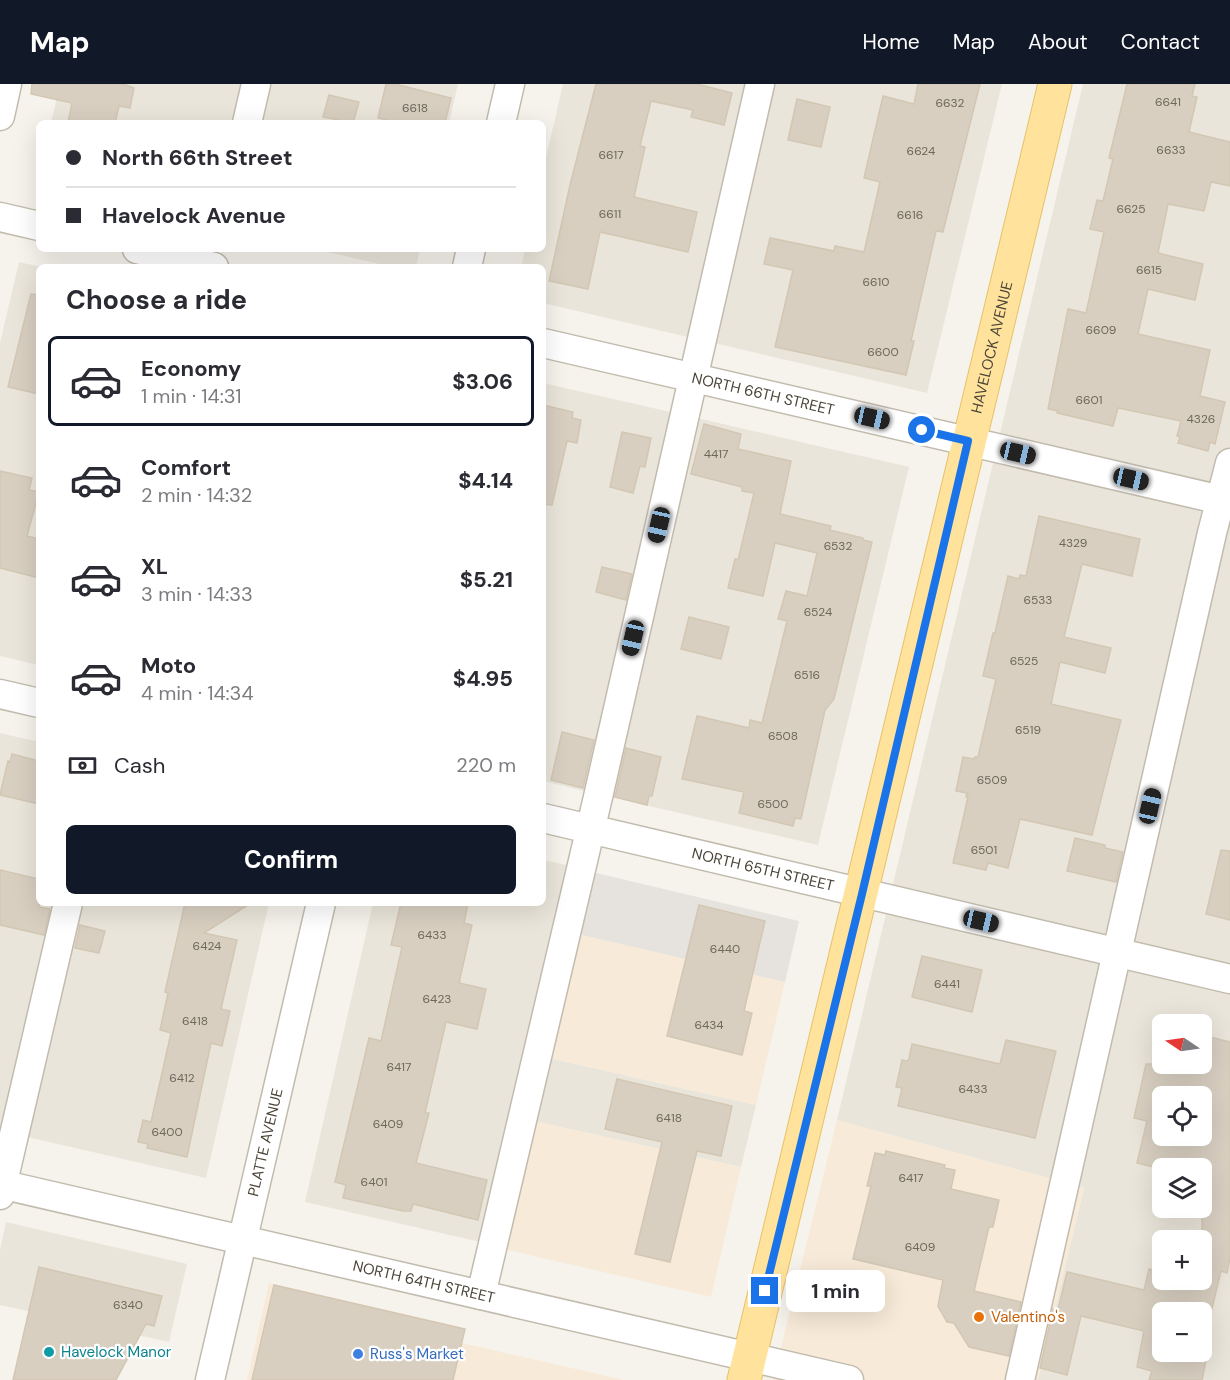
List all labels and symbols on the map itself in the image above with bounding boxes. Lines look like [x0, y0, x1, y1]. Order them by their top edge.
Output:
house number: 6641 [1155, 94, 1181, 110]
house number: 6632 [935, 95, 965, 111]
house number: 6618 [402, 100, 428, 116]
house number: 6633 [1156, 142, 1186, 158]
house number: 6624 [907, 143, 935, 159]
house number: 6617 [598, 147, 624, 163]
house number: 6625 [1117, 201, 1146, 217]
house number: 6611 [599, 206, 621, 222]
house number: 6616 [897, 207, 923, 223]
house number: 6615 [1136, 262, 1162, 278]
house number: 6610 [862, 274, 890, 290]
street label: HAVELOCK AVENUE [966, 279, 1017, 415]
house number: 6609 [1086, 322, 1116, 338]
house number: 6600 [867, 344, 899, 360]
street label: NORTH 66TH STREET [690, 368, 836, 420]
house number: 6601 [1075, 392, 1103, 408]
car [852, 405, 892, 431]
house number: 4326 [1187, 411, 1215, 427]
route start [908, 416, 935, 443]
car [998, 440, 1038, 466]
house number: 4417 [704, 446, 728, 462]
car [1111, 466, 1151, 492]
car [646, 505, 672, 545]
house number: 4329 [1059, 535, 1087, 551]
house number: 6532 [824, 538, 852, 554]
house number: 6533 [1024, 592, 1052, 608]
house number: 6524 [804, 604, 832, 620]
car [620, 618, 646, 658]
house number: 6525 [1010, 653, 1038, 669]
house number: 6516 [794, 667, 820, 683]
house number: 6519 [1015, 722, 1041, 738]
house number: 6508 [768, 728, 798, 744]
house number: 6509 [977, 772, 1007, 788]
car [1137, 786, 1163, 826]
house number: 6500 [757, 796, 789, 812]
house number: 6501 [971, 842, 997, 858]
street label: NORTH 65TH STREET [690, 843, 836, 896]
car [961, 908, 1001, 934]
house number: 6433 [417, 927, 447, 943]
house number: 6424 [193, 938, 221, 954]
house number: 6440 [710, 941, 740, 957]
house number: 6441 [934, 976, 960, 992]
house number: 6423 [423, 991, 451, 1007]
house number: 6418 [182, 1013, 208, 1029]
north arrow [1152, 1014, 1212, 1074]
house number: 6434 [694, 1017, 724, 1033]
house number: 6417 [387, 1059, 411, 1075]
house number: 6412 [169, 1070, 195, 1086]
house number: 6433 [958, 1081, 988, 1097]
street label: PLATTE AVENUE [243, 1086, 288, 1198]
house number: 6418 [656, 1110, 682, 1126]
house number: 6409 [373, 1116, 403, 1132]
house number: 6400 [151, 1124, 183, 1140]
house number: 6417 [899, 1170, 923, 1186]
house number: 6401 [361, 1174, 387, 1190]
house number: 6409 [905, 1239, 935, 1255]
street label: NORTH 64TH STREET [351, 1256, 497, 1308]
callout: 1 min [786, 1270, 885, 1312]
route end [751, 1277, 778, 1304]
house number: 6340 [113, 1297, 143, 1313]
place label: Valentino's [991, 1307, 1065, 1327]
marker: Valentino's [972, 1310, 986, 1324]
place label: Havelock Manor [61, 1342, 172, 1362]
place label: Russ's Market [370, 1344, 464, 1364]
marker: Havelock Manor [42, 1345, 56, 1359]
marker: Russ's Market [351, 1347, 365, 1361]

